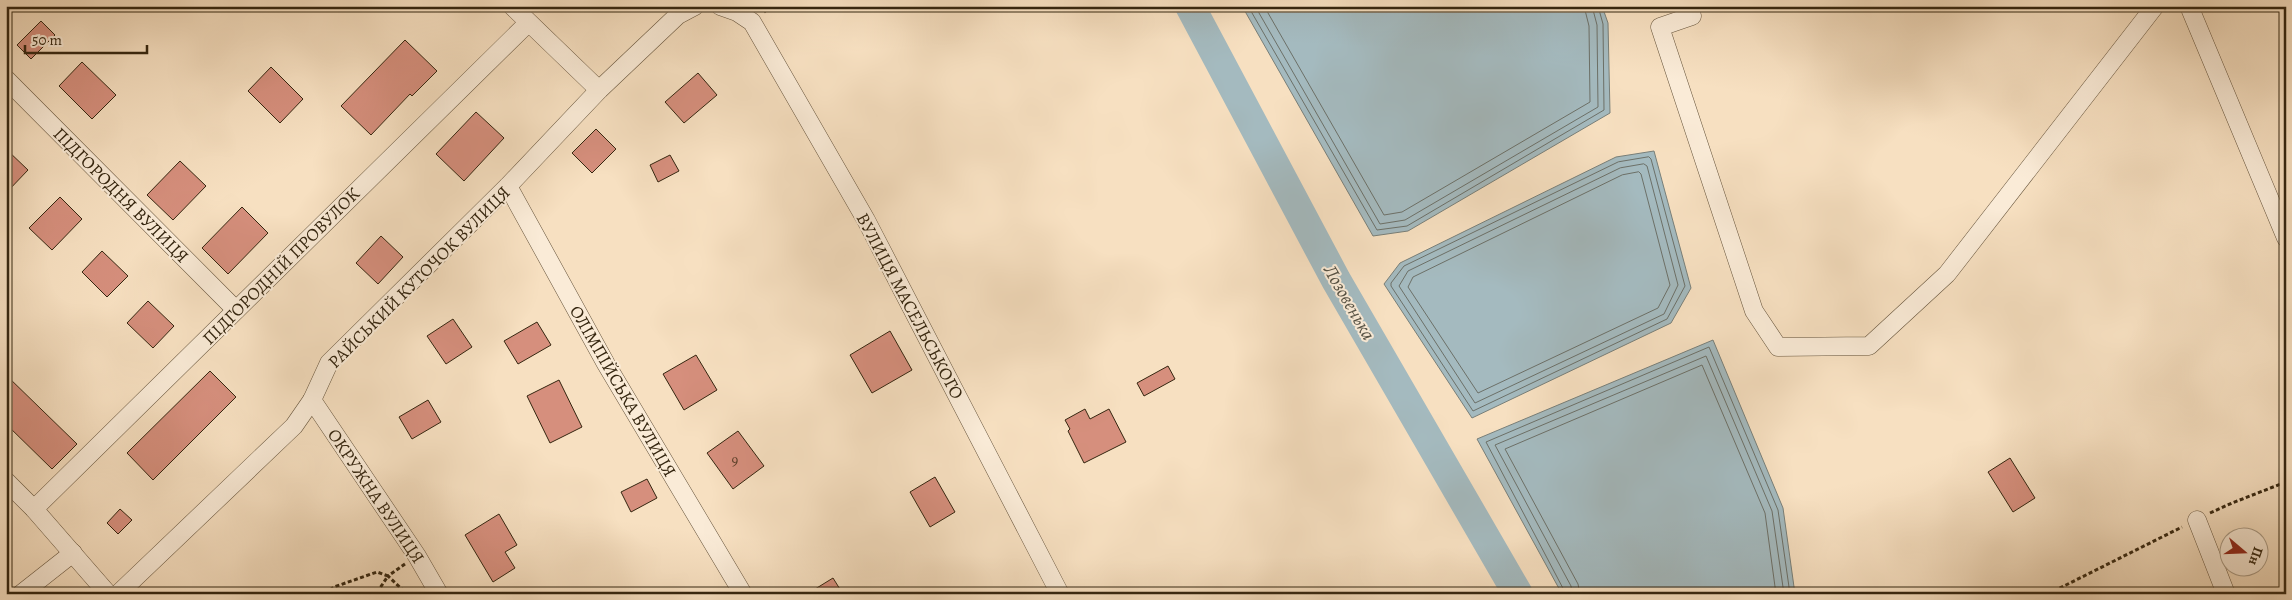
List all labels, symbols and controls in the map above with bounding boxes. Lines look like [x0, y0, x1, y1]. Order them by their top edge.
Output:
scale bar [25, 22, 148, 54]
text: 50 m [32, 30, 62, 50]
street label: ПІДГОРОДНЯ ВУЛИЦЯ [48, 122, 194, 268]
street label: РАЙСЬКИЙ КУТОЧОК ВУЛИЦЯ [323, 181, 515, 373]
street label: ПІДГОРОДНІЙ ПРОВУЛОК [197, 182, 365, 350]
street label: ВУЛИЦЯ МАСЕЛЬСЬКОГО [851, 209, 969, 403]
water label: Лозовенька [1316, 259, 1381, 345]
street label: ОЛІМПІЙСЬКА ВУЛИЦЯ [564, 301, 682, 481]
street label: ОКРУЖНА ВУЛИЦЯ [322, 424, 430, 568]
house number: 9 [732, 450, 739, 470]
north arrow [2220, 528, 2270, 578]
text: Пн [2244, 544, 2268, 568]

